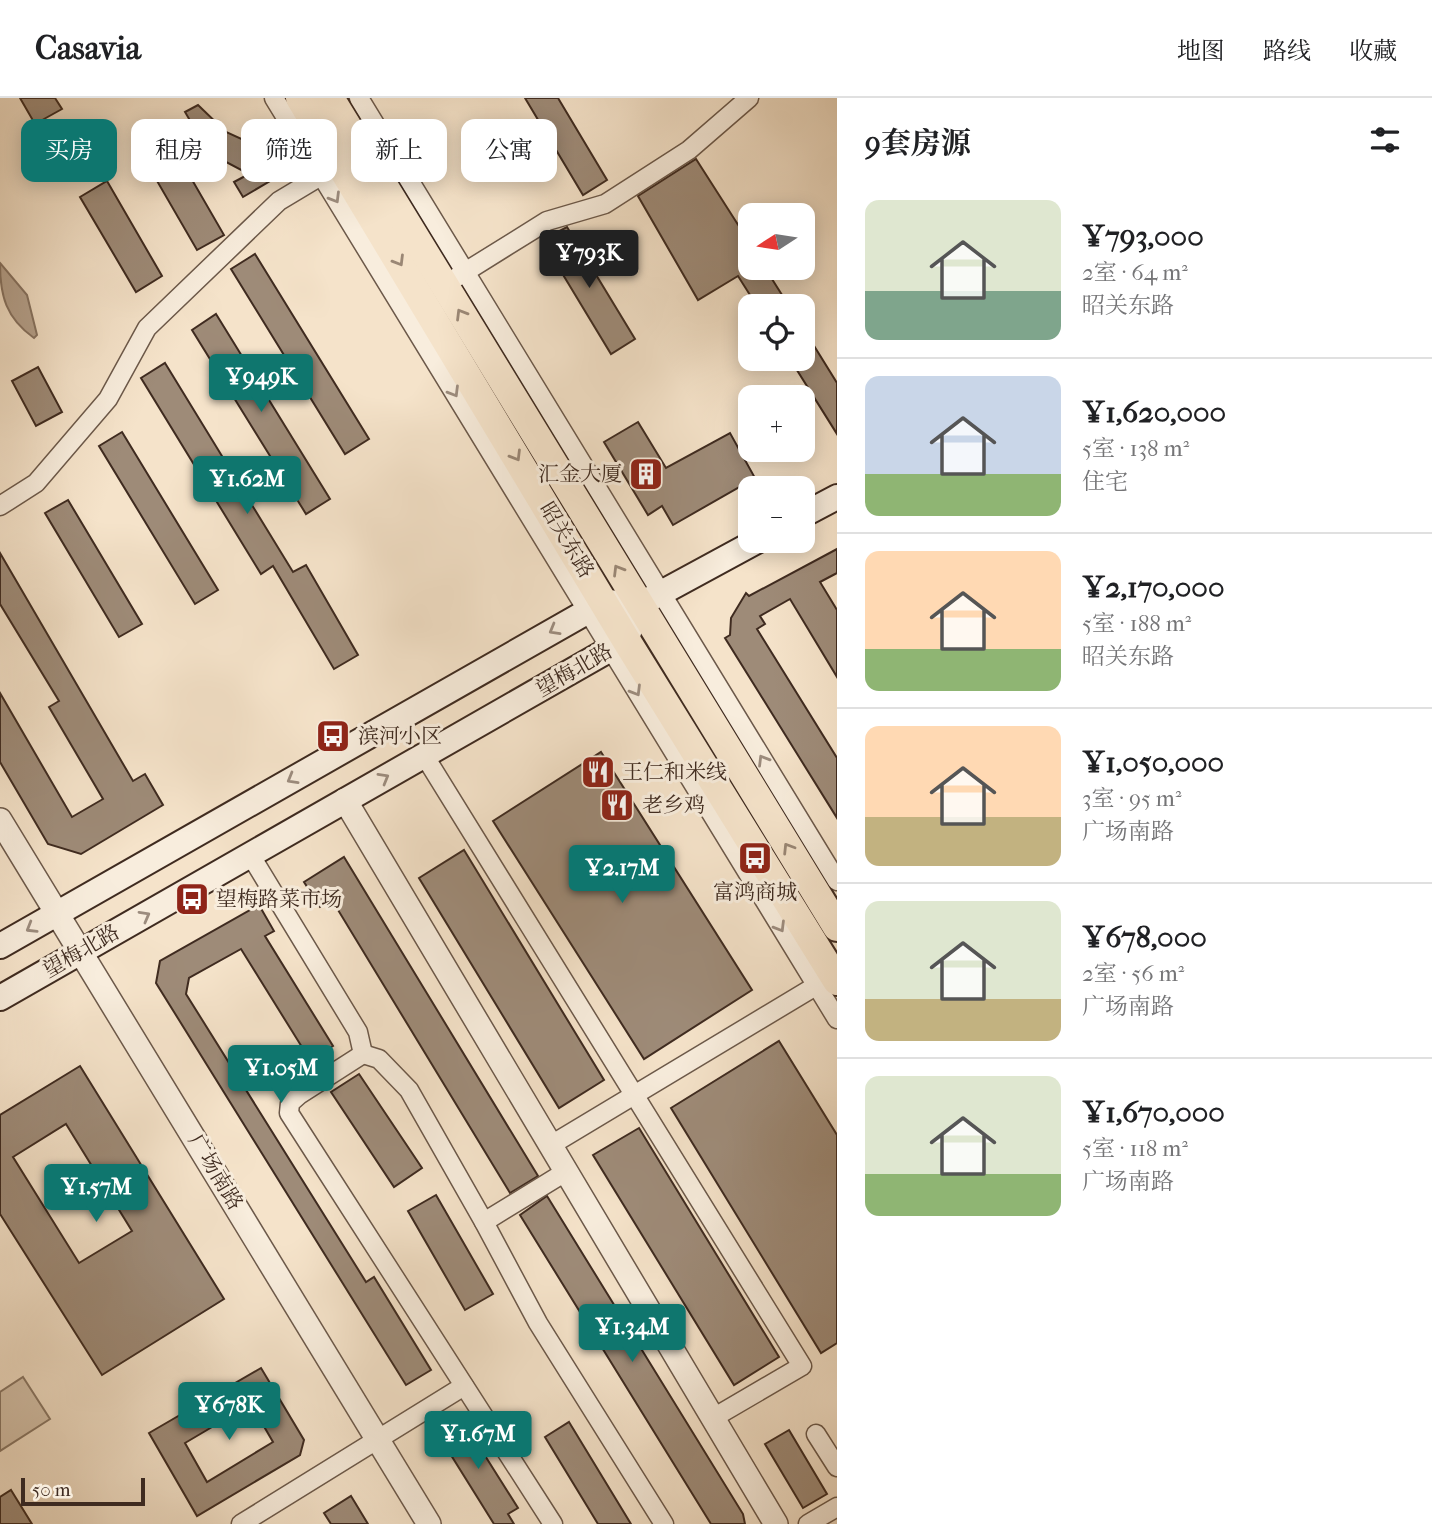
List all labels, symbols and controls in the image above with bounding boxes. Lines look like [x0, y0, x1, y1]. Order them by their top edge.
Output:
text: Casavia [35, 29, 141, 68]
text: 地图 [1177, 37, 1225, 65]
text: 路线 [1263, 37, 1311, 65]
text: 收藏 [1349, 37, 1397, 65]
chip: 买房 [21, 119, 117, 182]
chip: 租房 [131, 119, 227, 182]
chip: 筛选 [241, 119, 337, 182]
chip: 新上 [351, 119, 447, 182]
chip: 公寓 [461, 119, 557, 182]
icon: filters [1366, 121, 1404, 159]
text: 9套房源 [865, 126, 971, 161]
one-way arrow [327, 190, 340, 203]
north arrow [738, 203, 816, 280]
map controls [738, 203, 815, 553]
text: ¥793,000 [1082, 219, 1204, 254]
icon: home [921, 228, 1005, 312]
pin: ¥793K [540, 230, 638, 290]
text: ¥793K [555, 239, 623, 266]
one-way arrow [390, 254, 403, 267]
text: 2室 · 64 m² [1082, 259, 1188, 286]
text: 昭关东路 [1082, 292, 1174, 319]
button: locate [738, 294, 815, 371]
one-way arrow [457, 308, 470, 321]
pin: ¥949K [212, 354, 310, 414]
text: ¥949K [225, 363, 297, 390]
one-way arrow [445, 385, 458, 398]
button: + [738, 385, 815, 462]
text: ¥1,620,000 [1082, 395, 1226, 430]
icon: home [921, 404, 1005, 488]
text: 5室 · 138 m² [1082, 435, 1189, 462]
one-way arrow [508, 448, 521, 461]
building icon: 汇金大厦 [627, 455, 665, 493]
pin: ¥1.62M [190, 456, 304, 516]
place label: 汇金大厦 [538, 462, 622, 486]
text: ¥1.62M [209, 465, 285, 492]
text: 住宅 [1082, 468, 1128, 495]
button: − [738, 476, 815, 553]
street label: 昭关东路 [535, 498, 599, 582]
one-way arrow [614, 565, 627, 578]
text: ¥2,170,000 [1082, 570, 1224, 605]
icon: home [921, 579, 1005, 663]
text: 5室 · 188 m² [1082, 610, 1191, 637]
one-way arrow [549, 622, 561, 635]
street label: 望梅北路 [532, 639, 616, 701]
text: 昭关东路 [1082, 643, 1174, 670]
one-way arrow [628, 683, 641, 696]
bus stop icon: 滨河小区 [314, 717, 352, 755]
place label: 滨河小区 [358, 724, 442, 748]
text: ¥1,050,000 [1082, 745, 1224, 780]
restaurant icon: 王仁和米线 [579, 753, 617, 791]
icon: home [921, 754, 1005, 838]
one-way arrow [758, 755, 771, 768]
place label: 王仁和米线 [622, 760, 727, 784]
one-way arrow [287, 771, 300, 784]
one-way arrow [377, 773, 390, 786]
text: 3室 · 95 m² [1082, 785, 1181, 812]
restaurant icon: 老乡鸡 [598, 786, 636, 824]
place label: 老乡鸡 [642, 793, 705, 817]
text: 广场南路 [1082, 818, 1174, 845]
bus stop icon: 富鸿商城 [736, 839, 774, 877]
one-way arrow [784, 842, 797, 855]
pin: ¥2.17M [565, 846, 679, 905]
text: ¥2.17M [585, 854, 659, 881]
bus stop icon: 望梅路菜市场 [173, 880, 211, 918]
place label: 富鸿商城 [713, 880, 797, 904]
place label: 望梅路菜市场 [216, 887, 342, 911]
one-way arrow [137, 911, 150, 924]
one-way arrow [772, 919, 785, 932]
one-way arrow [25, 920, 38, 933]
street label: 望梅北路 [39, 920, 123, 982]
text: ¥678,000 [1082, 920, 1207, 955]
icon: home [921, 929, 1005, 1013]
text: 2室 · 56 m² [1082, 960, 1184, 987]
text: 广场南路 [1082, 993, 1174, 1020]
pin: ¥1.05M [224, 1046, 338, 1105]
text: ¥1.05M [244, 1054, 318, 1081]
text: ¥1,670,000 [1082, 1095, 1225, 1130]
icon: home [921, 1104, 1005, 1188]
street label: 广场南路 [184, 1130, 248, 1214]
text: 5室 · 118 m² [1082, 1135, 1188, 1162]
pin: ¥1.57M [39, 1164, 153, 1224]
text: 广场南路 [1082, 1168, 1174, 1195]
text: ¥1.57M [60, 1173, 132, 1200]
pin: ¥1.34M [575, 1304, 689, 1364]
text: ¥1.34M [595, 1313, 669, 1340]
pin: ¥678K [180, 1382, 278, 1442]
text: ¥678K [194, 1391, 264, 1418]
pin: ¥1.67M [421, 1412, 535, 1471]
text: ¥1.67M [441, 1420, 515, 1447]
scale bar [21, 1475, 145, 1507]
text: 50 m [32, 1479, 71, 1501]

